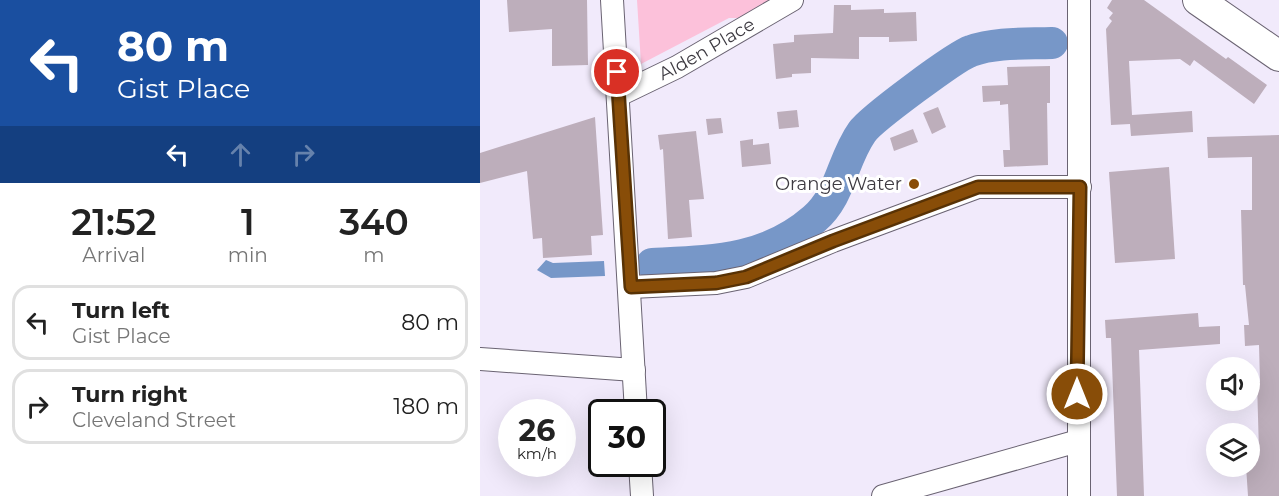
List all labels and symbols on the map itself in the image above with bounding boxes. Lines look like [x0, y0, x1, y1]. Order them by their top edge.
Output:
street label: Alden Place [655, 13, 759, 85]
pin [591, 46, 642, 97]
place label: Orange Water [775, 173, 902, 195]
marker: Orange Water [907, 177, 921, 191]
position arrow [1045, 362, 1109, 426]
speed limit sign: 30 [588, 399, 666, 477]

